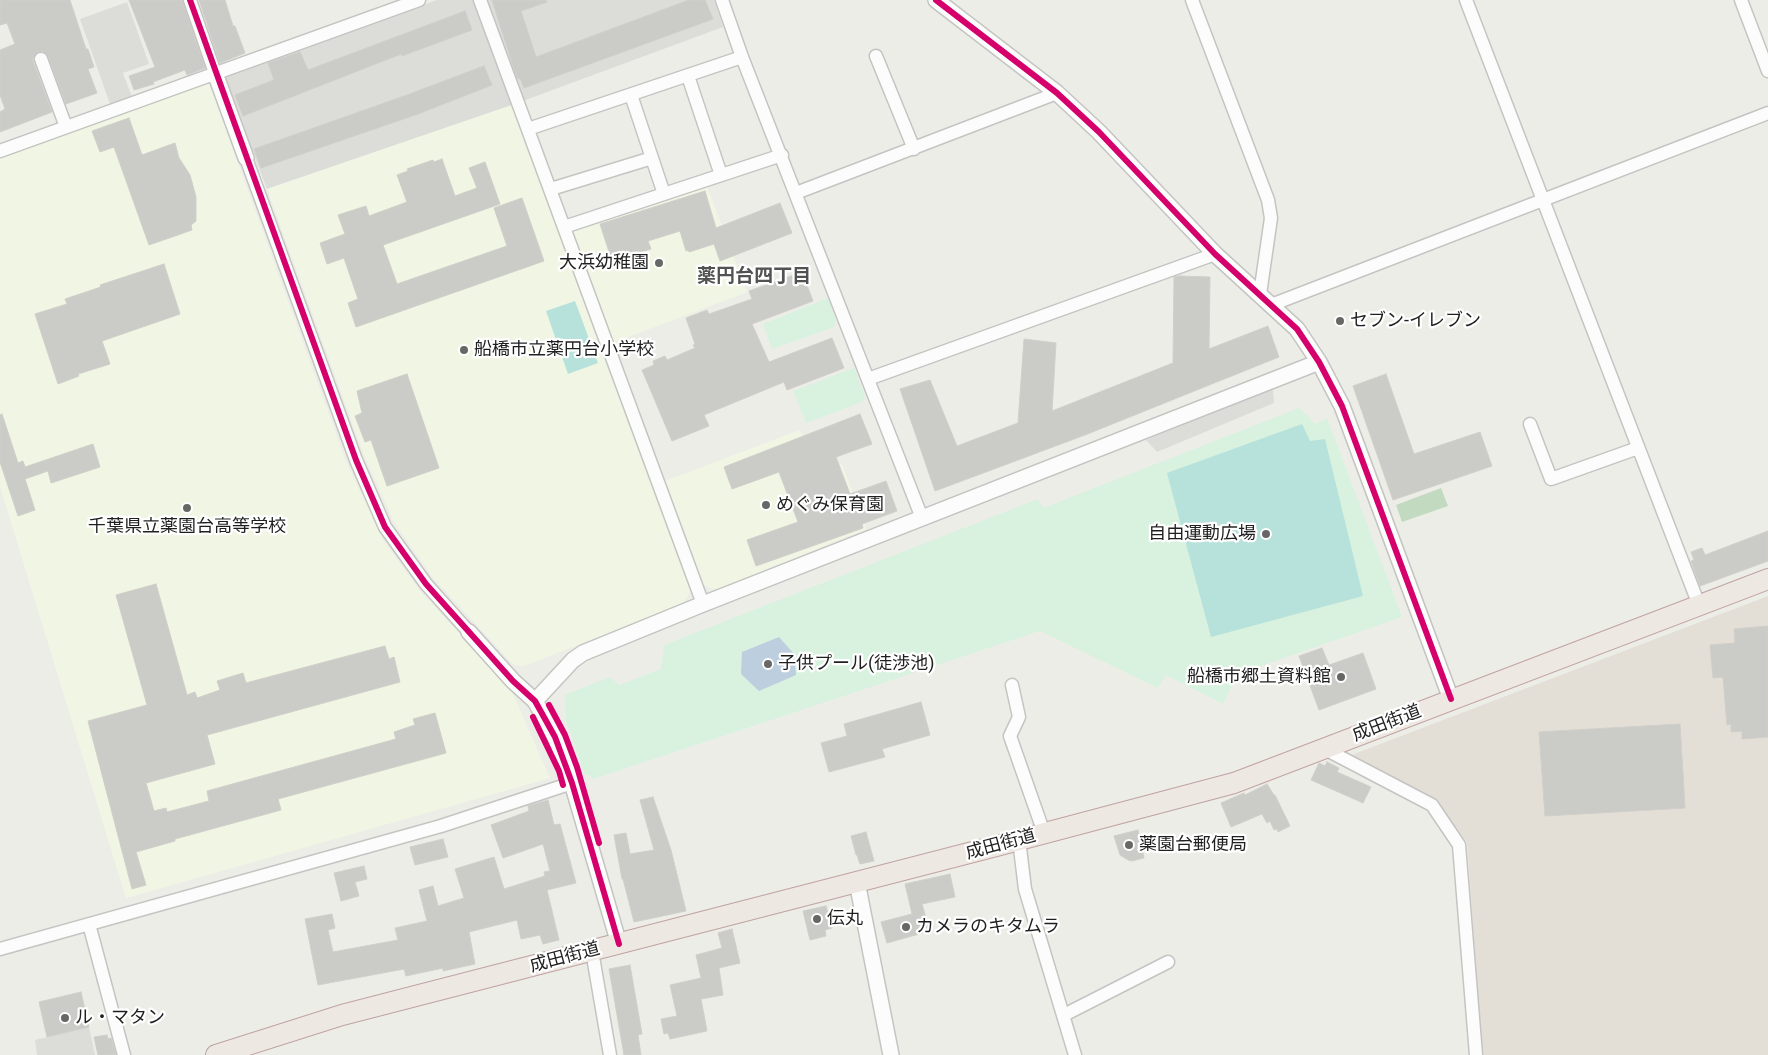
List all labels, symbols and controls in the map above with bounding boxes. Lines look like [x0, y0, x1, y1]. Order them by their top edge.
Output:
place label: 大浜幼稚園 [559, 252, 649, 274]
marker: 大浜幼稚園 [653, 257, 665, 269]
district label: 薬円台四丁目 [697, 266, 811, 288]
place label: セブン-イレブン [1350, 310, 1481, 332]
marker: セブン-イレブン [1334, 315, 1346, 327]
place label: 船橋市立薬円台小学校 [474, 339, 654, 361]
marker: 船橋市立薬円台小学校 [458, 344, 470, 356]
place label: めぐみ保育園 [776, 494, 884, 516]
marker: めぐみ保育園 [760, 499, 772, 511]
marker: 千葉県立薬園台高等学校 [181, 502, 193, 514]
place label: 千葉県立薬園台高等学校 [88, 516, 286, 538]
place label: 自由運動広場 [1148, 523, 1256, 545]
marker: 自由運動広場 [1260, 528, 1272, 540]
place label: 子供プール(徒渉池) [778, 653, 934, 675]
marker: 子供プール(徒渉池) [762, 658, 774, 670]
place label: 船橋市郷土資料館 [1187, 666, 1331, 688]
marker: 船橋市郷土資料館 [1335, 671, 1347, 683]
street label: 成田街道 [1350, 701, 1424, 747]
street label: 成田街道 [963, 825, 1039, 865]
place label: 薬園台郵便局 [1139, 834, 1247, 856]
marker: 薬園台郵便局 [1123, 839, 1135, 851]
place label: 伝丸 [827, 908, 863, 930]
marker: 伝丸 [811, 913, 823, 925]
place label: カメラのキタムラ [916, 916, 1060, 938]
marker: カメラのキタムラ [900, 921, 912, 933]
street label: 成田街道 [527, 938, 603, 978]
place label: ル・マタン [75, 1007, 165, 1029]
marker: ル・マタン [59, 1012, 71, 1024]

